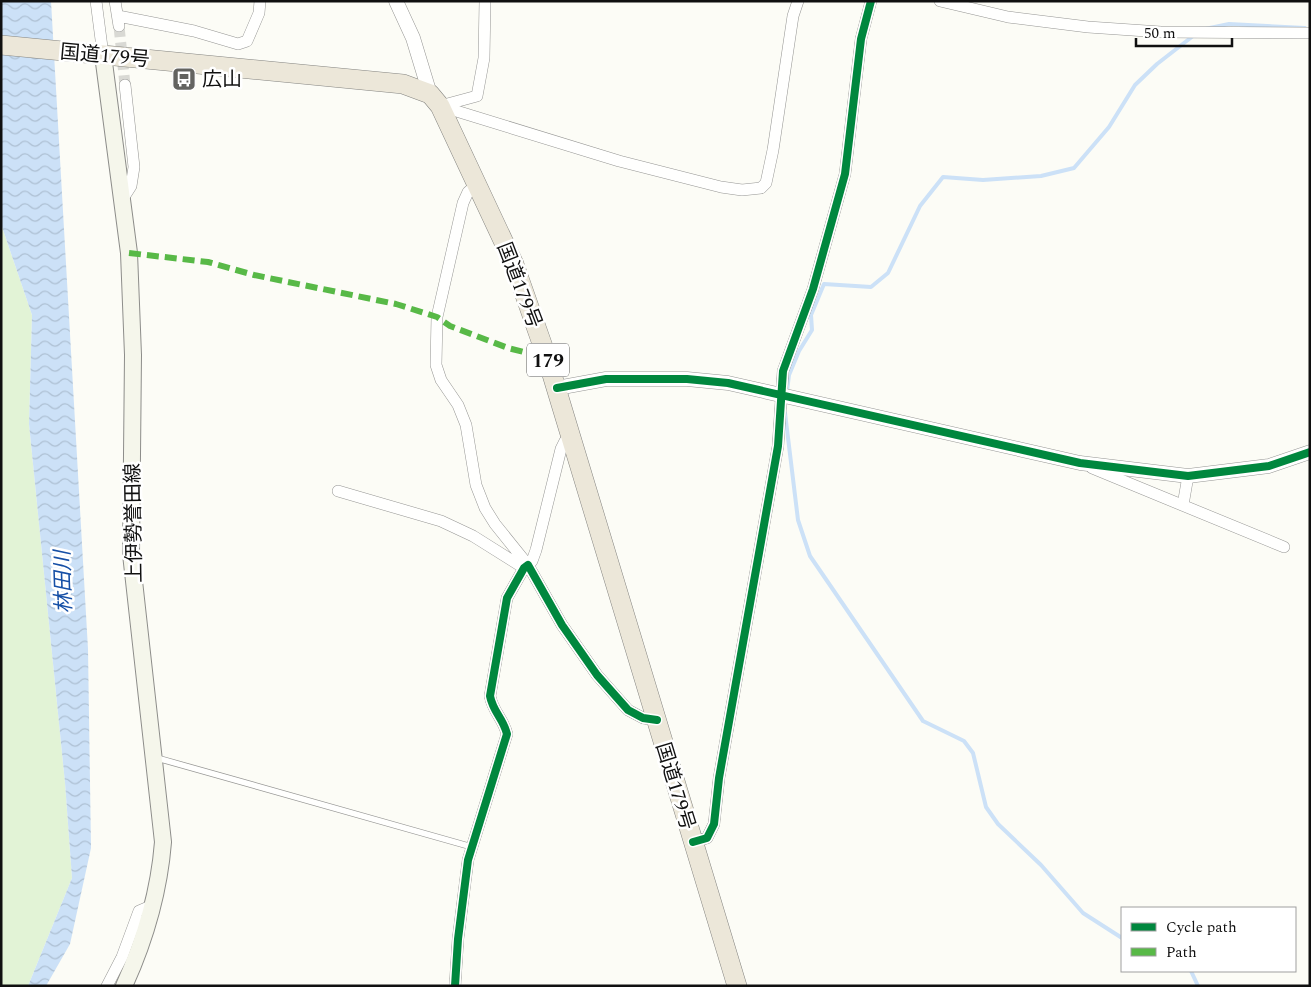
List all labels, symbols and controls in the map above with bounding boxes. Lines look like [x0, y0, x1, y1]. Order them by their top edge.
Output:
scale bar [1136, 15, 1232, 47]
text: 50 m [1144, 22, 1176, 45]
street label: 国道179号 [59, 37, 151, 75]
place label: 広山 [202, 65, 242, 95]
bus stop icon: 広山 [171, 66, 197, 92]
street label: 国道179号 [489, 238, 549, 333]
road number: 179 [527, 344, 569, 376]
street label: 上伊勢誉田線 [118, 463, 150, 583]
water label: 林田川 [47, 548, 81, 614]
street label: 国道179号 [648, 739, 703, 834]
legend [1121, 907, 1296, 972]
text: Cycle path [1166, 916, 1237, 939]
text: Path [1166, 941, 1197, 964]

